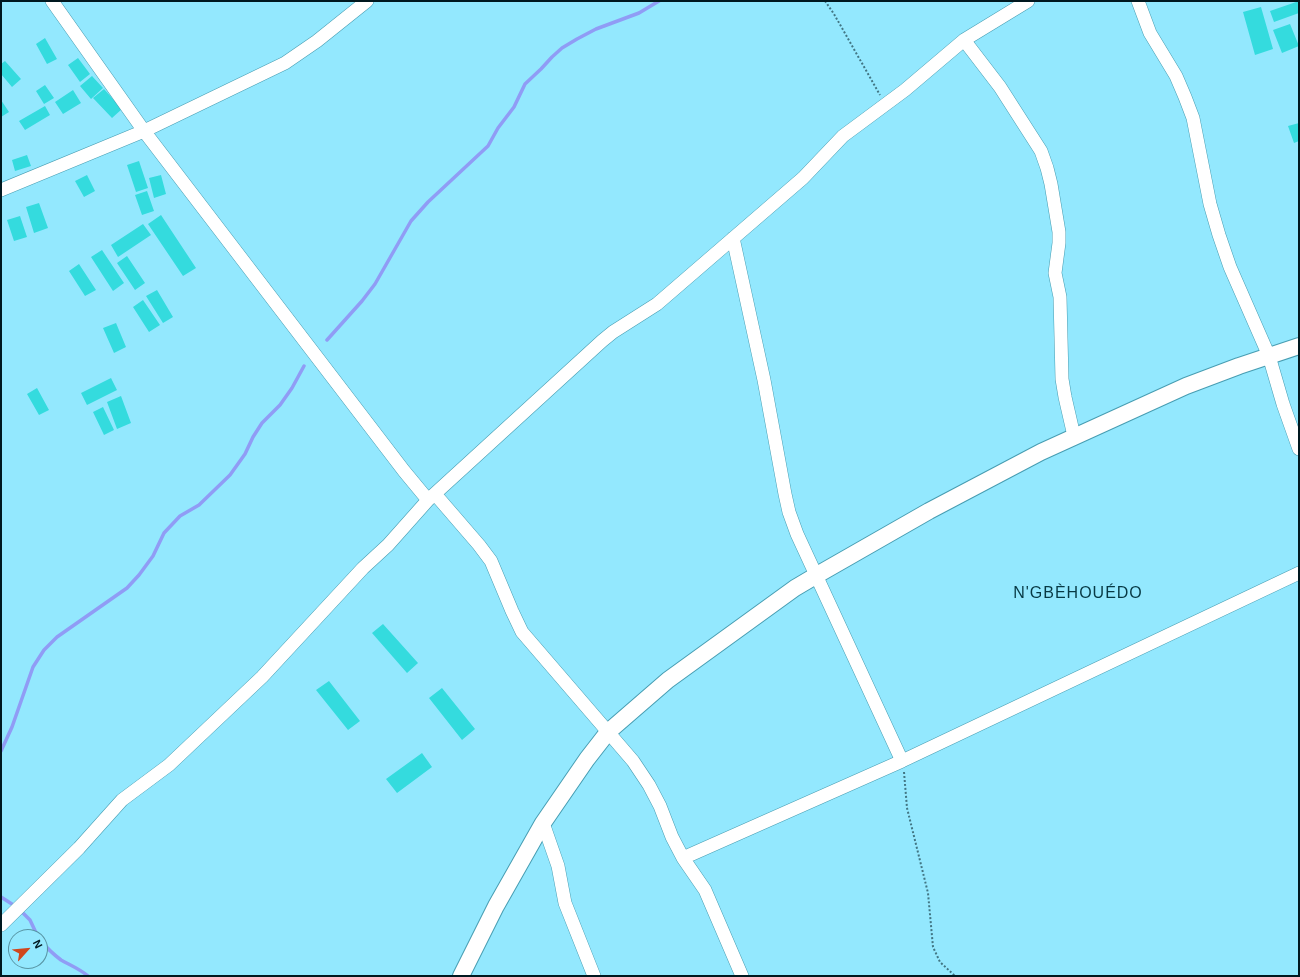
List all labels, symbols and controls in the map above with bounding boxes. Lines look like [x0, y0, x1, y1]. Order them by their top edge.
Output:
district label: N'GBÈHOUÉDO [1013, 584, 1143, 604]
north arrow [8, 929, 48, 969]
text: N [31, 938, 45, 950]

